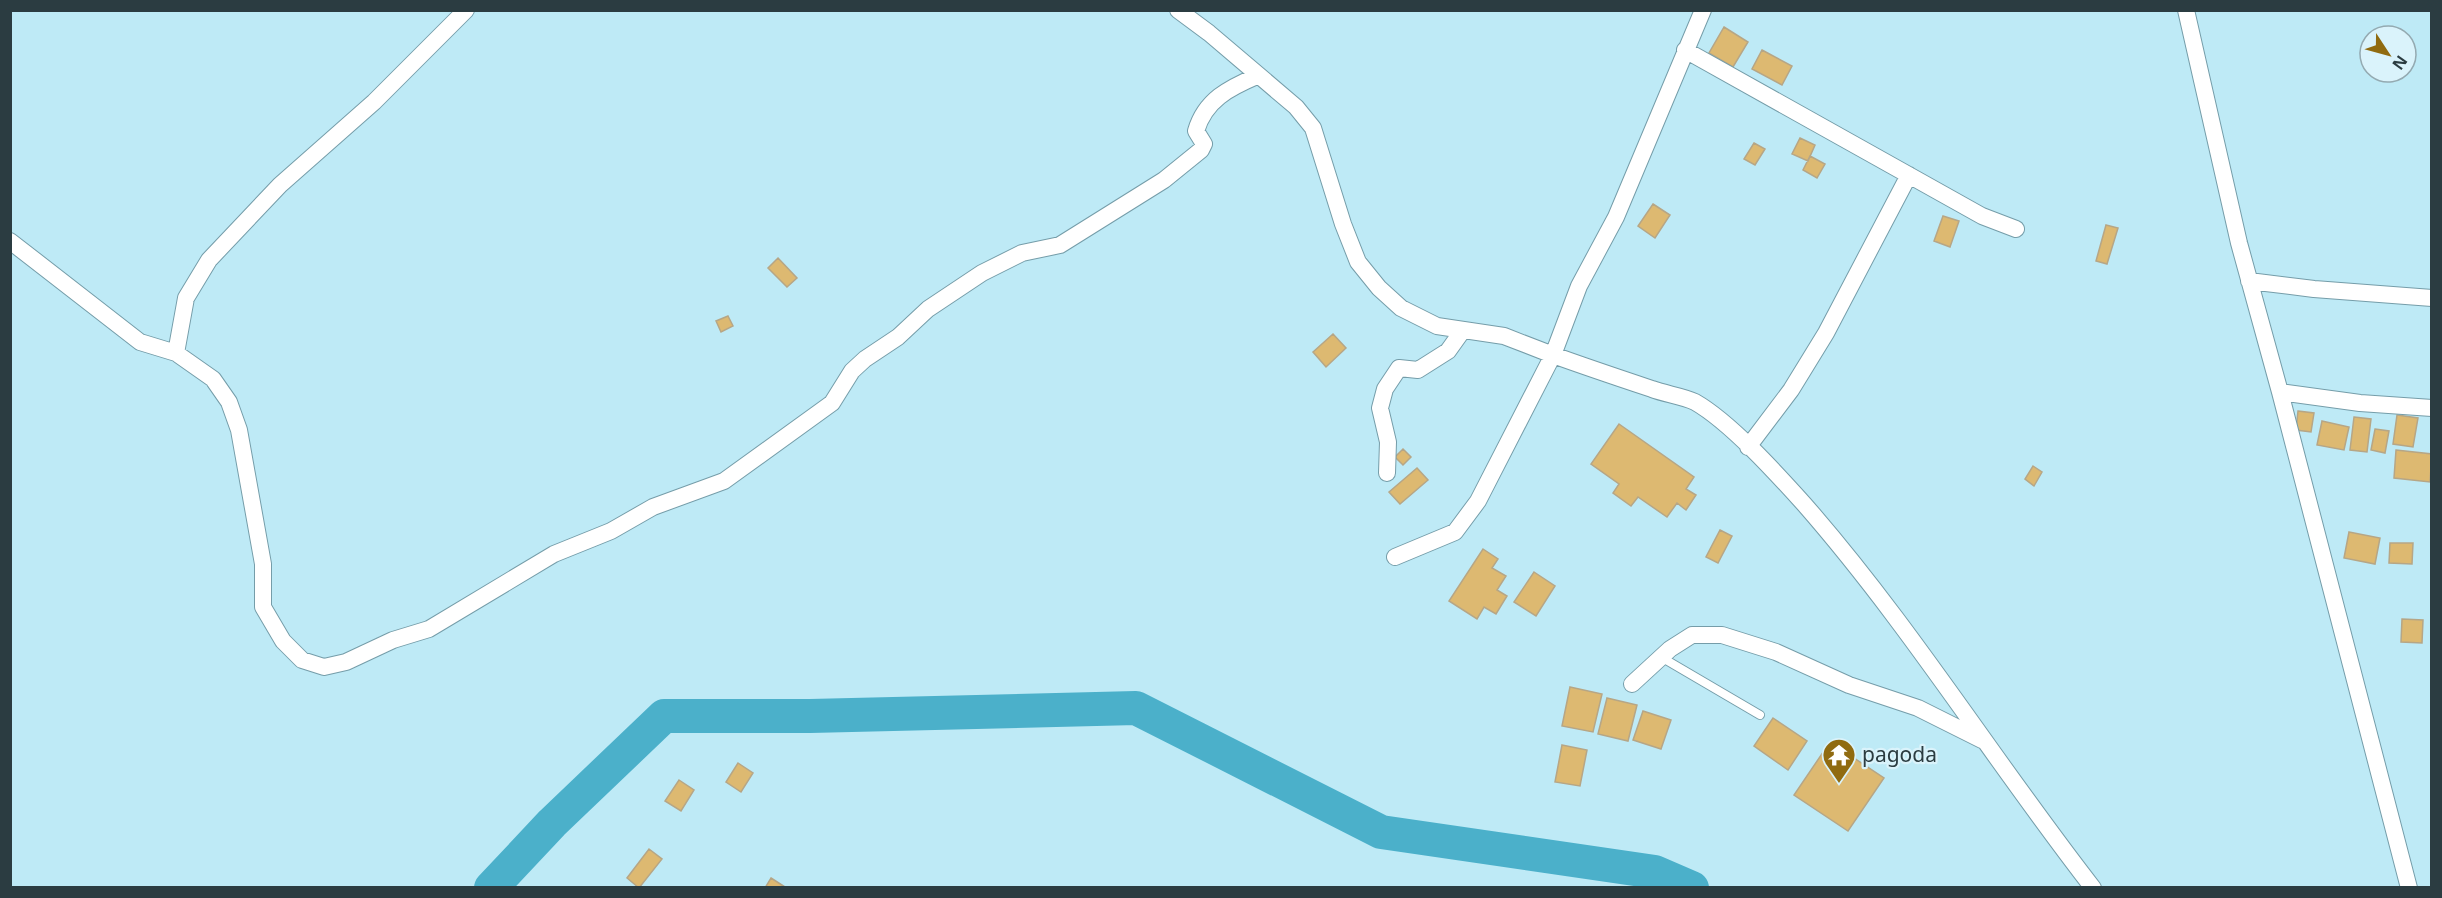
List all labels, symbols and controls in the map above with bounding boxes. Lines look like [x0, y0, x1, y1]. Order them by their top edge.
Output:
north arrow [2358, 24, 2418, 84]
text: N [2387, 51, 2413, 75]
temple icon: pagoda [1821, 737, 1857, 784]
place label: pagoda [1862, 740, 1937, 768]

